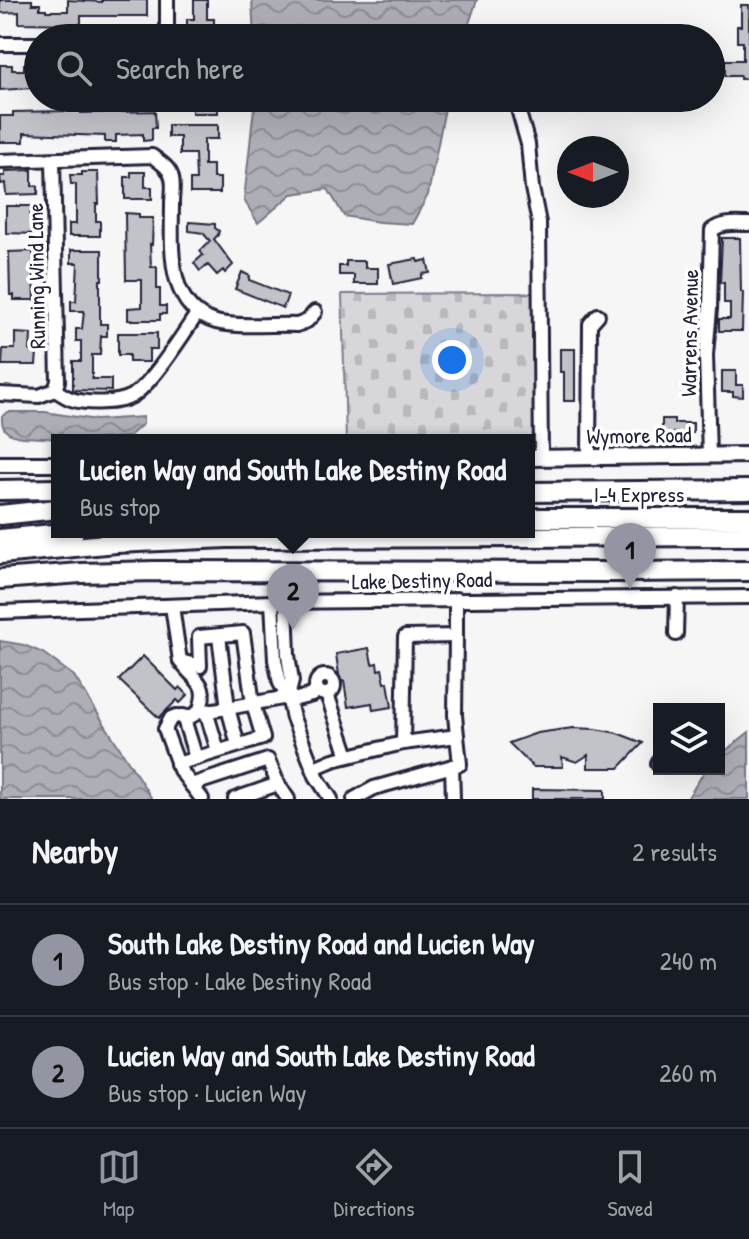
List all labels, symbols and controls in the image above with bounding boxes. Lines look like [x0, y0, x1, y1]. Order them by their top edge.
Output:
search box [24, 24, 725, 112]
icon: search [52, 46, 96, 90]
text: Search here [116, 48, 244, 88]
north arrow [557, 136, 629, 208]
street label: Running Wind Lane [20, 203, 52, 349]
street label: Warrens Avenue [673, 269, 705, 397]
your location [432, 340, 472, 380]
street label: Wymore Road [586, 419, 692, 451]
popup [51, 434, 535, 538]
text: Lucien Way and South Lake Destiny Road [80, 449, 506, 489]
street label: I-4 Express [594, 479, 684, 509]
text: Bus stop [80, 489, 160, 524]
pin: 1 [604, 523, 656, 589]
pin: 2 [267, 564, 319, 630]
street label: Lake Destiny Road [352, 564, 493, 596]
map controls [653, 703, 725, 775]
button: layers [653, 703, 725, 775]
text: Nearby [32, 828, 118, 874]
text: 2 results [632, 834, 717, 869]
text: South Lake Destiny Road and Lucien Way [108, 923, 535, 963]
text: 1 [53, 943, 63, 978]
text: 240 m [660, 943, 717, 978]
text: Bus stop · Lake Destiny Road [108, 963, 371, 998]
text: Lucien Way and South Lake Destiny Road [108, 1035, 535, 1075]
text: 2 [52, 1055, 64, 1090]
text: 260 m [659, 1055, 717, 1090]
text: Bus stop · Lucien Way [108, 1075, 307, 1110]
tab: Map [97, 1145, 141, 1223]
tab: Directions [334, 1145, 415, 1223]
tab: Saved [608, 1145, 652, 1223]

